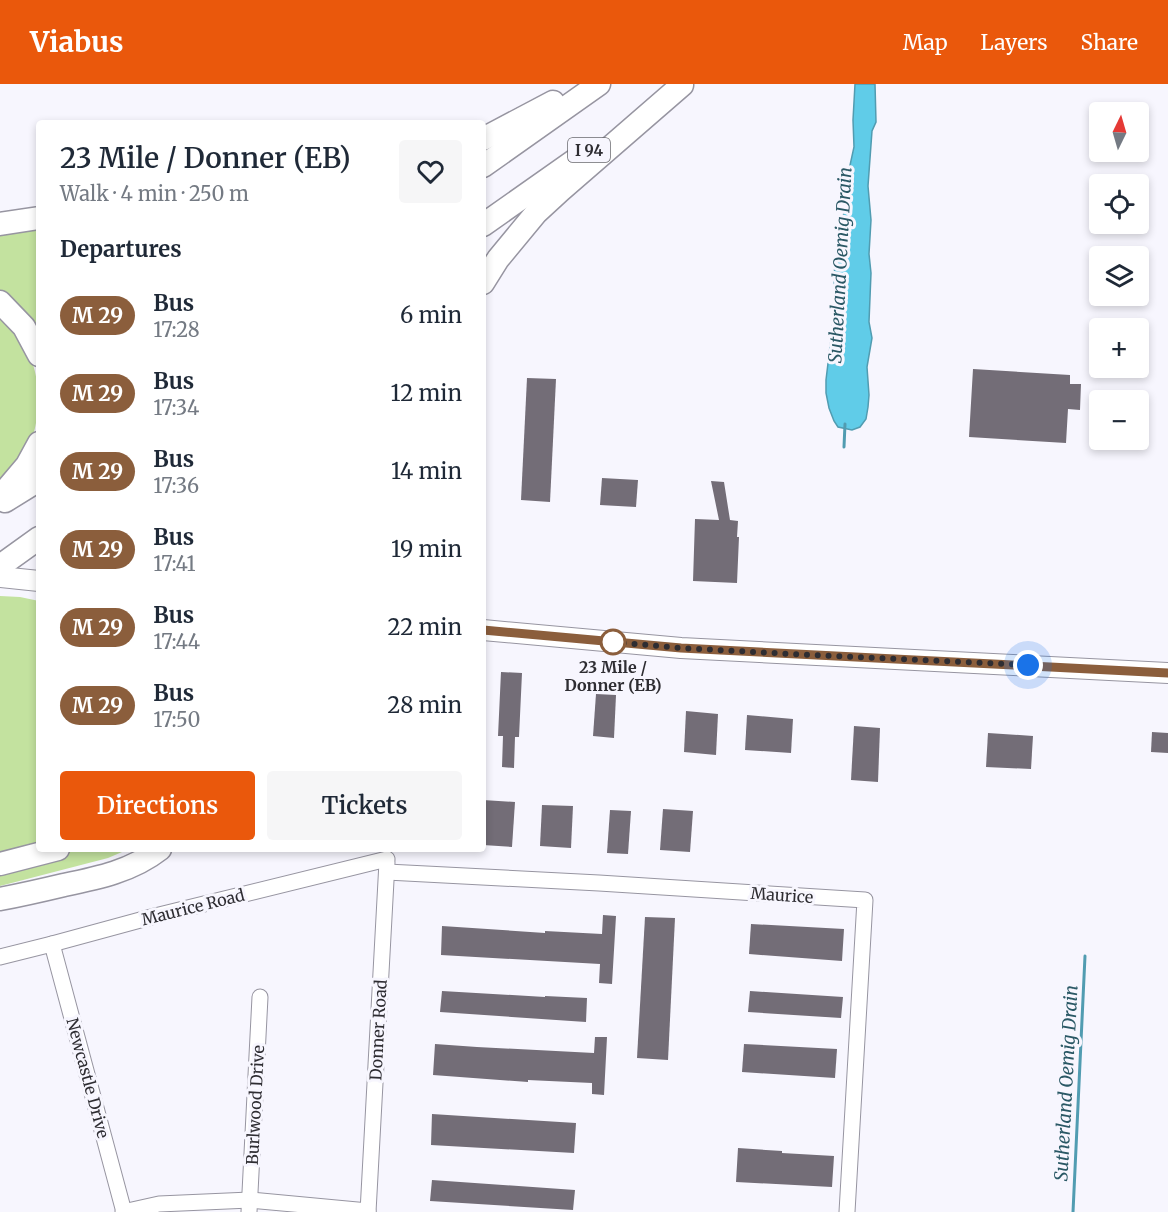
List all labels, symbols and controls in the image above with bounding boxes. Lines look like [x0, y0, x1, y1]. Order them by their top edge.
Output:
text: Viabus [30, 24, 123, 60]
text: Map [903, 29, 948, 56]
text: Layers [981, 29, 1048, 56]
text: Share [1081, 29, 1138, 56]
north arrow [1089, 102, 1149, 162]
map controls [1089, 102, 1149, 450]
road number: I 94 [568, 138, 610, 162]
text: 23 Mile / Donner (EB) [60, 140, 351, 176]
button: heart [399, 140, 462, 203]
water label: Sutherland Oemig Drain [823, 166, 857, 364]
button: locate [1089, 174, 1149, 234]
text: Walk · 4 min · 250 m [60, 181, 249, 206]
text: Departures [60, 235, 182, 263]
button: layers [1089, 246, 1149, 306]
text: Bus [153, 289, 194, 317]
text: 6 min [400, 301, 462, 329]
text: M 29 [72, 302, 123, 329]
text: 17:28 [153, 317, 200, 342]
button: + [1089, 318, 1149, 378]
text: Bus [153, 367, 194, 395]
text: 12 min [391, 379, 462, 407]
text: M 29 [72, 380, 123, 407]
button: − [1089, 390, 1149, 450]
text: 17:34 [153, 395, 199, 420]
text: Bus [153, 445, 194, 473]
text: 14 min [391, 457, 462, 485]
text: M 29 [72, 458, 123, 485]
text: 17:36 [153, 473, 199, 498]
text: Bus [153, 523, 194, 551]
text: 19 min [391, 535, 462, 563]
text: M 29 [72, 536, 123, 563]
text: 17:41 [153, 551, 195, 576]
text: Bus [153, 601, 194, 629]
text: 22 min [388, 613, 462, 641]
text: M 29 [72, 614, 123, 641]
text: 17:44 [153, 629, 200, 654]
marker: 23 Mile / Donner (EB) [600, 629, 626, 655]
your location [1013, 650, 1043, 680]
place label: 23 Mile / Donner (EB) [565, 657, 661, 695]
text: Bus [153, 679, 194, 707]
text: 28 min [387, 691, 462, 719]
text: M 29 [72, 692, 123, 719]
text: 17:50 [153, 707, 200, 732]
button: Directions [60, 771, 255, 840]
button: Tickets [267, 771, 462, 840]
street label: Maurice [750, 883, 814, 907]
street label: Maurice Road [139, 884, 247, 929]
street label: Donner Road [365, 979, 391, 1081]
water label: Sutherland Oemig Drain [1049, 984, 1083, 1182]
street label: Newcastle Drive [62, 1016, 114, 1140]
street label: Burlwood Drive [242, 1044, 268, 1166]

